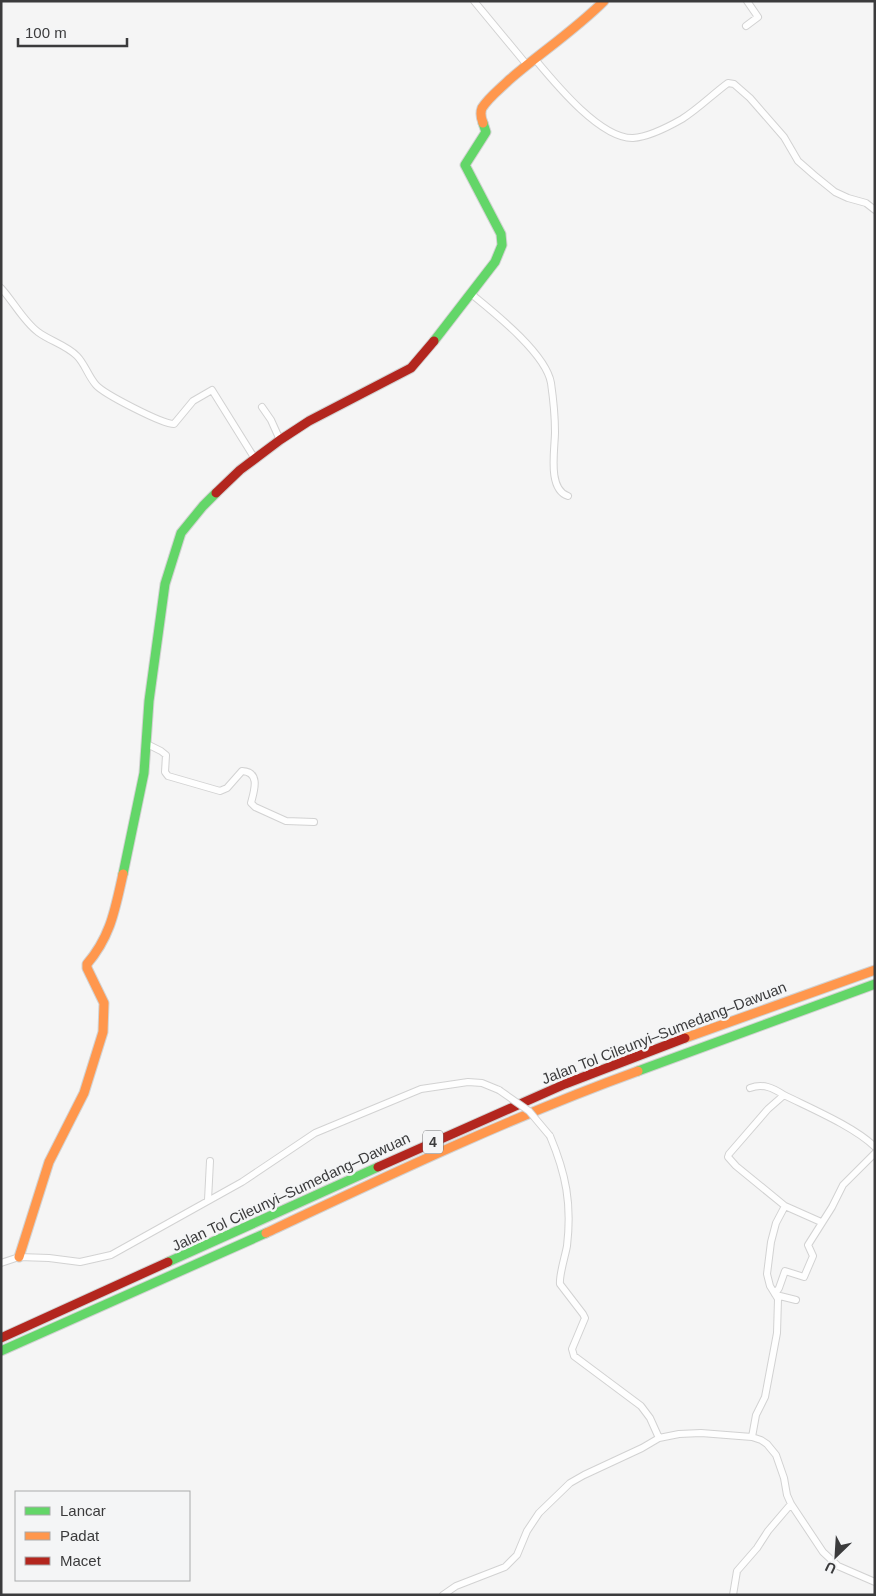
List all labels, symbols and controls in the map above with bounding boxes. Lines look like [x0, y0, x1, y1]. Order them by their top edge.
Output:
scale bar [18, 15, 126, 47]
text: 100 m [25, 24, 67, 41]
street label: Jalan Tol Cileunyi–Sumedang–Dawuan [539, 978, 789, 1087]
street label: Jalan Tol Cileunyi–Sumedang–Dawuan [169, 1129, 413, 1254]
road number: 4 [423, 1130, 443, 1154]
legend [15, 1491, 190, 1581]
text: Lancar [60, 1502, 106, 1519]
text: Padat [60, 1527, 100, 1544]
north arrow [811, 1531, 861, 1581]
text: Macet [60, 1552, 102, 1569]
text: U [823, 1558, 838, 1577]

